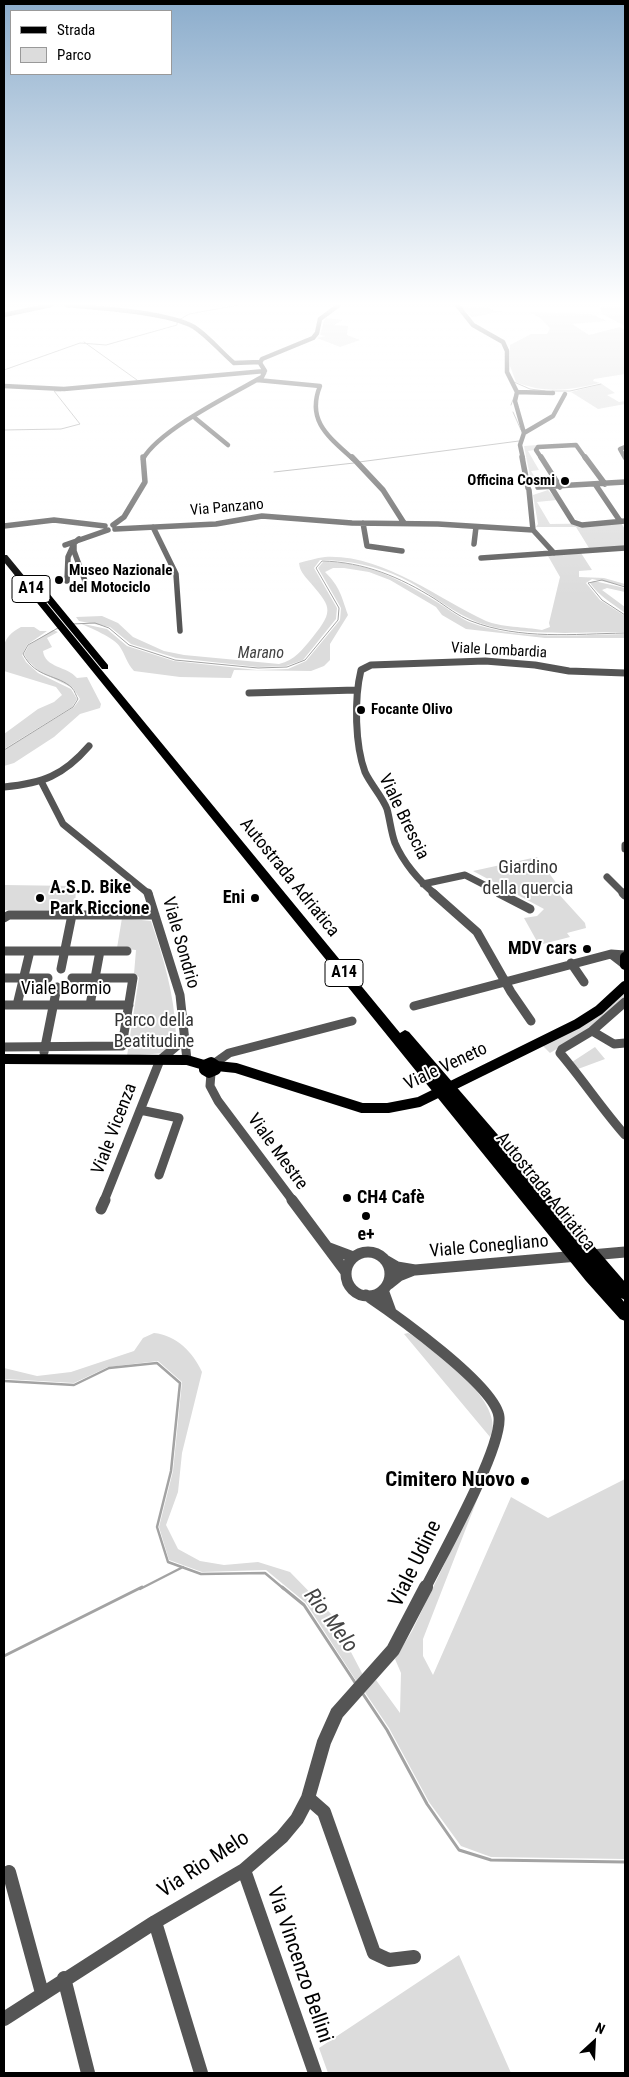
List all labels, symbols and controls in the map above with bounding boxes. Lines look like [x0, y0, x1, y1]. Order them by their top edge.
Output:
legend [10, 10, 172, 75]
text: Strada [57, 21, 95, 39]
text: Parco [57, 46, 91, 64]
place label: Officina Cosmi [467, 472, 555, 490]
marker: Officina Cosmi [559, 475, 571, 487]
street label: Via Panzano [189, 496, 265, 520]
place label: Museo Nazionale del Motociclo [69, 562, 172, 597]
marker: Museo Nazionale del Motociclo [53, 574, 65, 586]
road number: A14 [12, 576, 50, 602]
street label: Viale Lombardia [451, 640, 547, 662]
water label: Marano [238, 644, 284, 664]
place label: Focante Olivo [371, 701, 453, 719]
marker: Focante Olivo [355, 704, 367, 716]
street label: Viale Brescia [373, 771, 433, 863]
street label: Autostrada Adriatica [235, 814, 343, 942]
park label: Giardino della quercia [483, 857, 573, 900]
place label: A.S.D. Bike Park Riccione [50, 877, 149, 920]
place label: Eni [223, 887, 245, 909]
marker: A.S.D. Bike Park Riccione [34, 892, 46, 904]
marker: Eni [249, 892, 261, 904]
street label: Viale Sondrio [157, 895, 203, 991]
place label: MDV cars [508, 938, 577, 960]
marker: MDV cars [581, 943, 593, 955]
road number: A14 [325, 960, 363, 986]
street label: Viale Bormio [21, 978, 111, 1000]
park label: Parco della Beatitudine [114, 1010, 194, 1052]
street label: Viale Veneto [401, 1038, 491, 1096]
street label: Viale Vicenza [88, 1080, 142, 1178]
street label: Viale Mestre [242, 1110, 312, 1194]
street label: Autostrada Adriatica [491, 1128, 599, 1256]
place label: CH4 Cafè [357, 1187, 425, 1209]
marker: CH4 Cafè [341, 1192, 353, 1204]
marker: e+ [360, 1210, 372, 1222]
place label: e+ [357, 1224, 375, 1246]
street label: Viale Conegliano [429, 1231, 549, 1263]
place label: Cimitero Nuovo [385, 1468, 515, 1494]
marker: Cimitero Nuovo [519, 1475, 531, 1487]
street label: Viale Udine [384, 1517, 448, 1611]
water label: Rio Melo [297, 1584, 363, 1658]
street label: Via Rio Melo [154, 1826, 254, 1904]
street label: Via Vincenzo Bellini [261, 1884, 337, 2046]
north arrow [569, 2017, 619, 2067]
text: N [593, 2019, 608, 2037]

